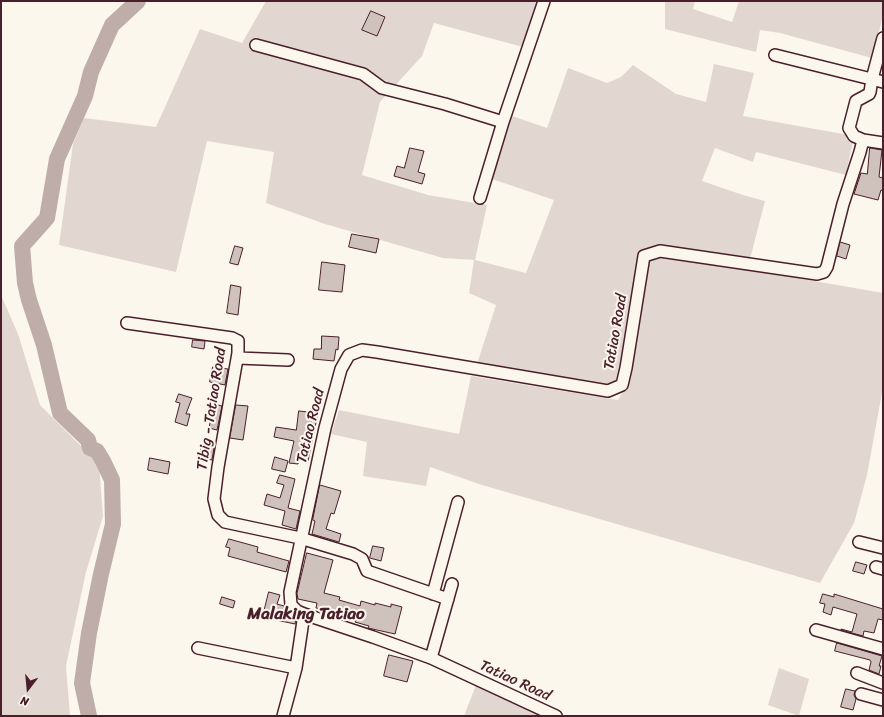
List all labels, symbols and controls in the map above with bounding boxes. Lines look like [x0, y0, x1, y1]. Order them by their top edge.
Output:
street label: Tatiao Road [601, 293, 631, 371]
street label: Tibig - Tatiao Road [193, 347, 231, 471]
street label: Tatiao Road [293, 387, 329, 465]
district label: Malaking Tatiao [247, 605, 365, 625]
street label: Tatiao Road [477, 657, 553, 705]
north arrow [8, 669, 48, 709]
text: N [18, 691, 31, 711]

